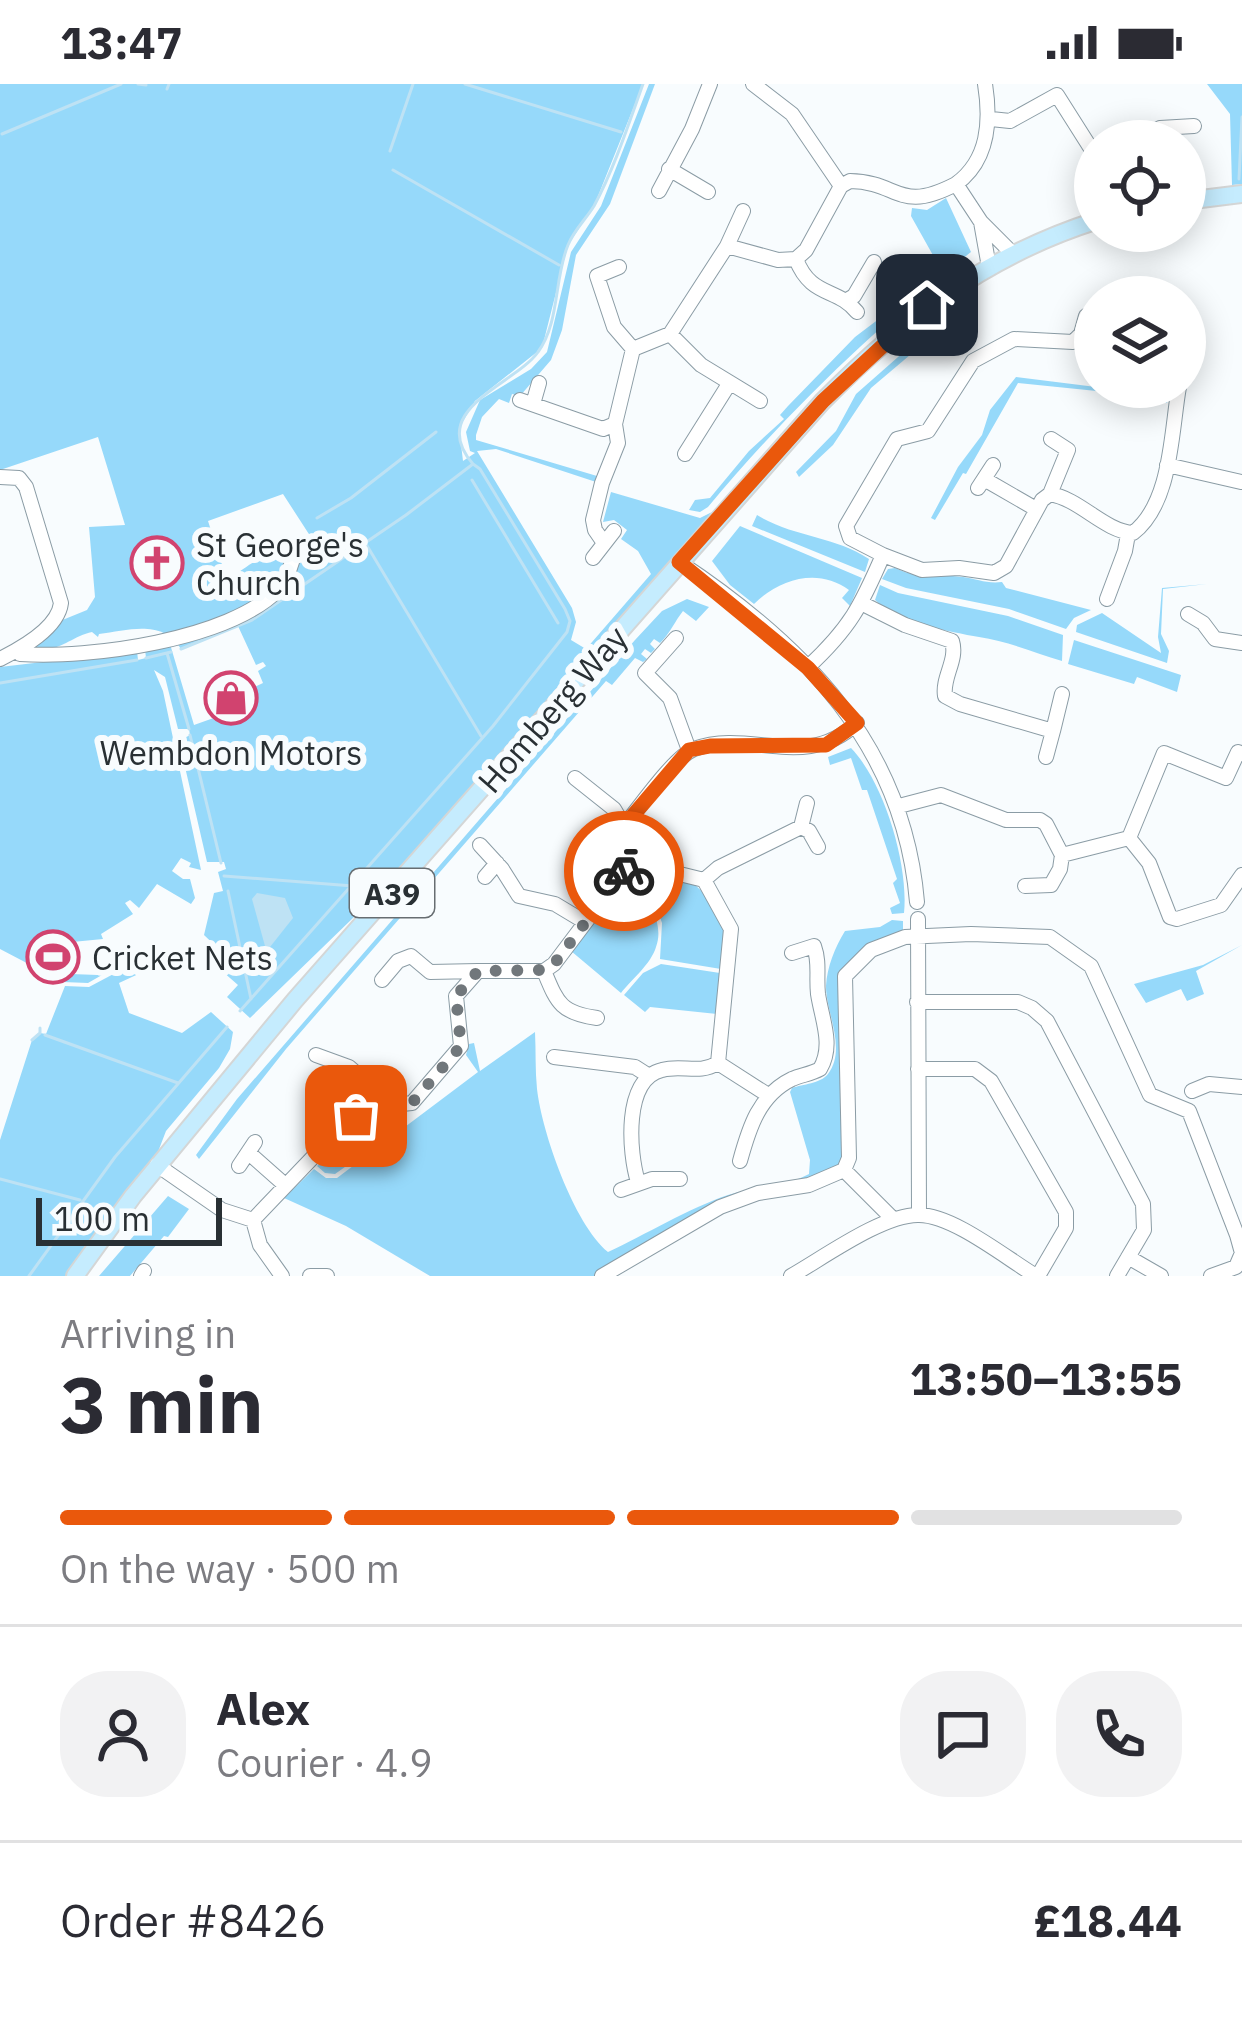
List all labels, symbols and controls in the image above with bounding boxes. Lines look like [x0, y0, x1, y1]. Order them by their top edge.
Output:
text: 13:47 [60, 13, 183, 71]
map controls [1074, 120, 1206, 408]
button: locate [1074, 120, 1206, 252]
pin [876, 254, 978, 356]
icon: home [894, 272, 960, 338]
button: layers [1074, 276, 1206, 408]
place label: St George's Church [196, 523, 364, 604]
church icon: St George's Church [129, 535, 185, 591]
street label: Homberg Way [468, 617, 636, 801]
shop icon: Wembdon Motors [203, 670, 259, 726]
place label: Wembdon Motors [100, 731, 362, 774]
courier [564, 811, 684, 931]
icon: bike [591, 838, 657, 904]
road number: A39 [350, 869, 434, 917]
sports icon: Cricket Nets [25, 929, 81, 985]
place label: Cricket Nets [92, 936, 273, 979]
pin [305, 1065, 407, 1167]
icon: bag [323, 1083, 389, 1149]
scale bar [36, 1192, 222, 1245]
text: 100 m [54, 1197, 150, 1240]
text: Arriving in [60, 1308, 236, 1359]
text: 13:50–13:55 [910, 1349, 1182, 1407]
text: 3 min [60, 1353, 264, 1454]
text: On the way · 500 m [60, 1543, 400, 1594]
button: person [60, 1671, 186, 1797]
button: chat [900, 1671, 1026, 1797]
button: phone [1056, 1671, 1182, 1797]
text: Alex [216, 1679, 310, 1737]
text: Courier · 4.9 [216, 1737, 433, 1788]
text: Order #8426 [60, 1891, 326, 1949]
text: £18.44 [1034, 1891, 1182, 1949]

